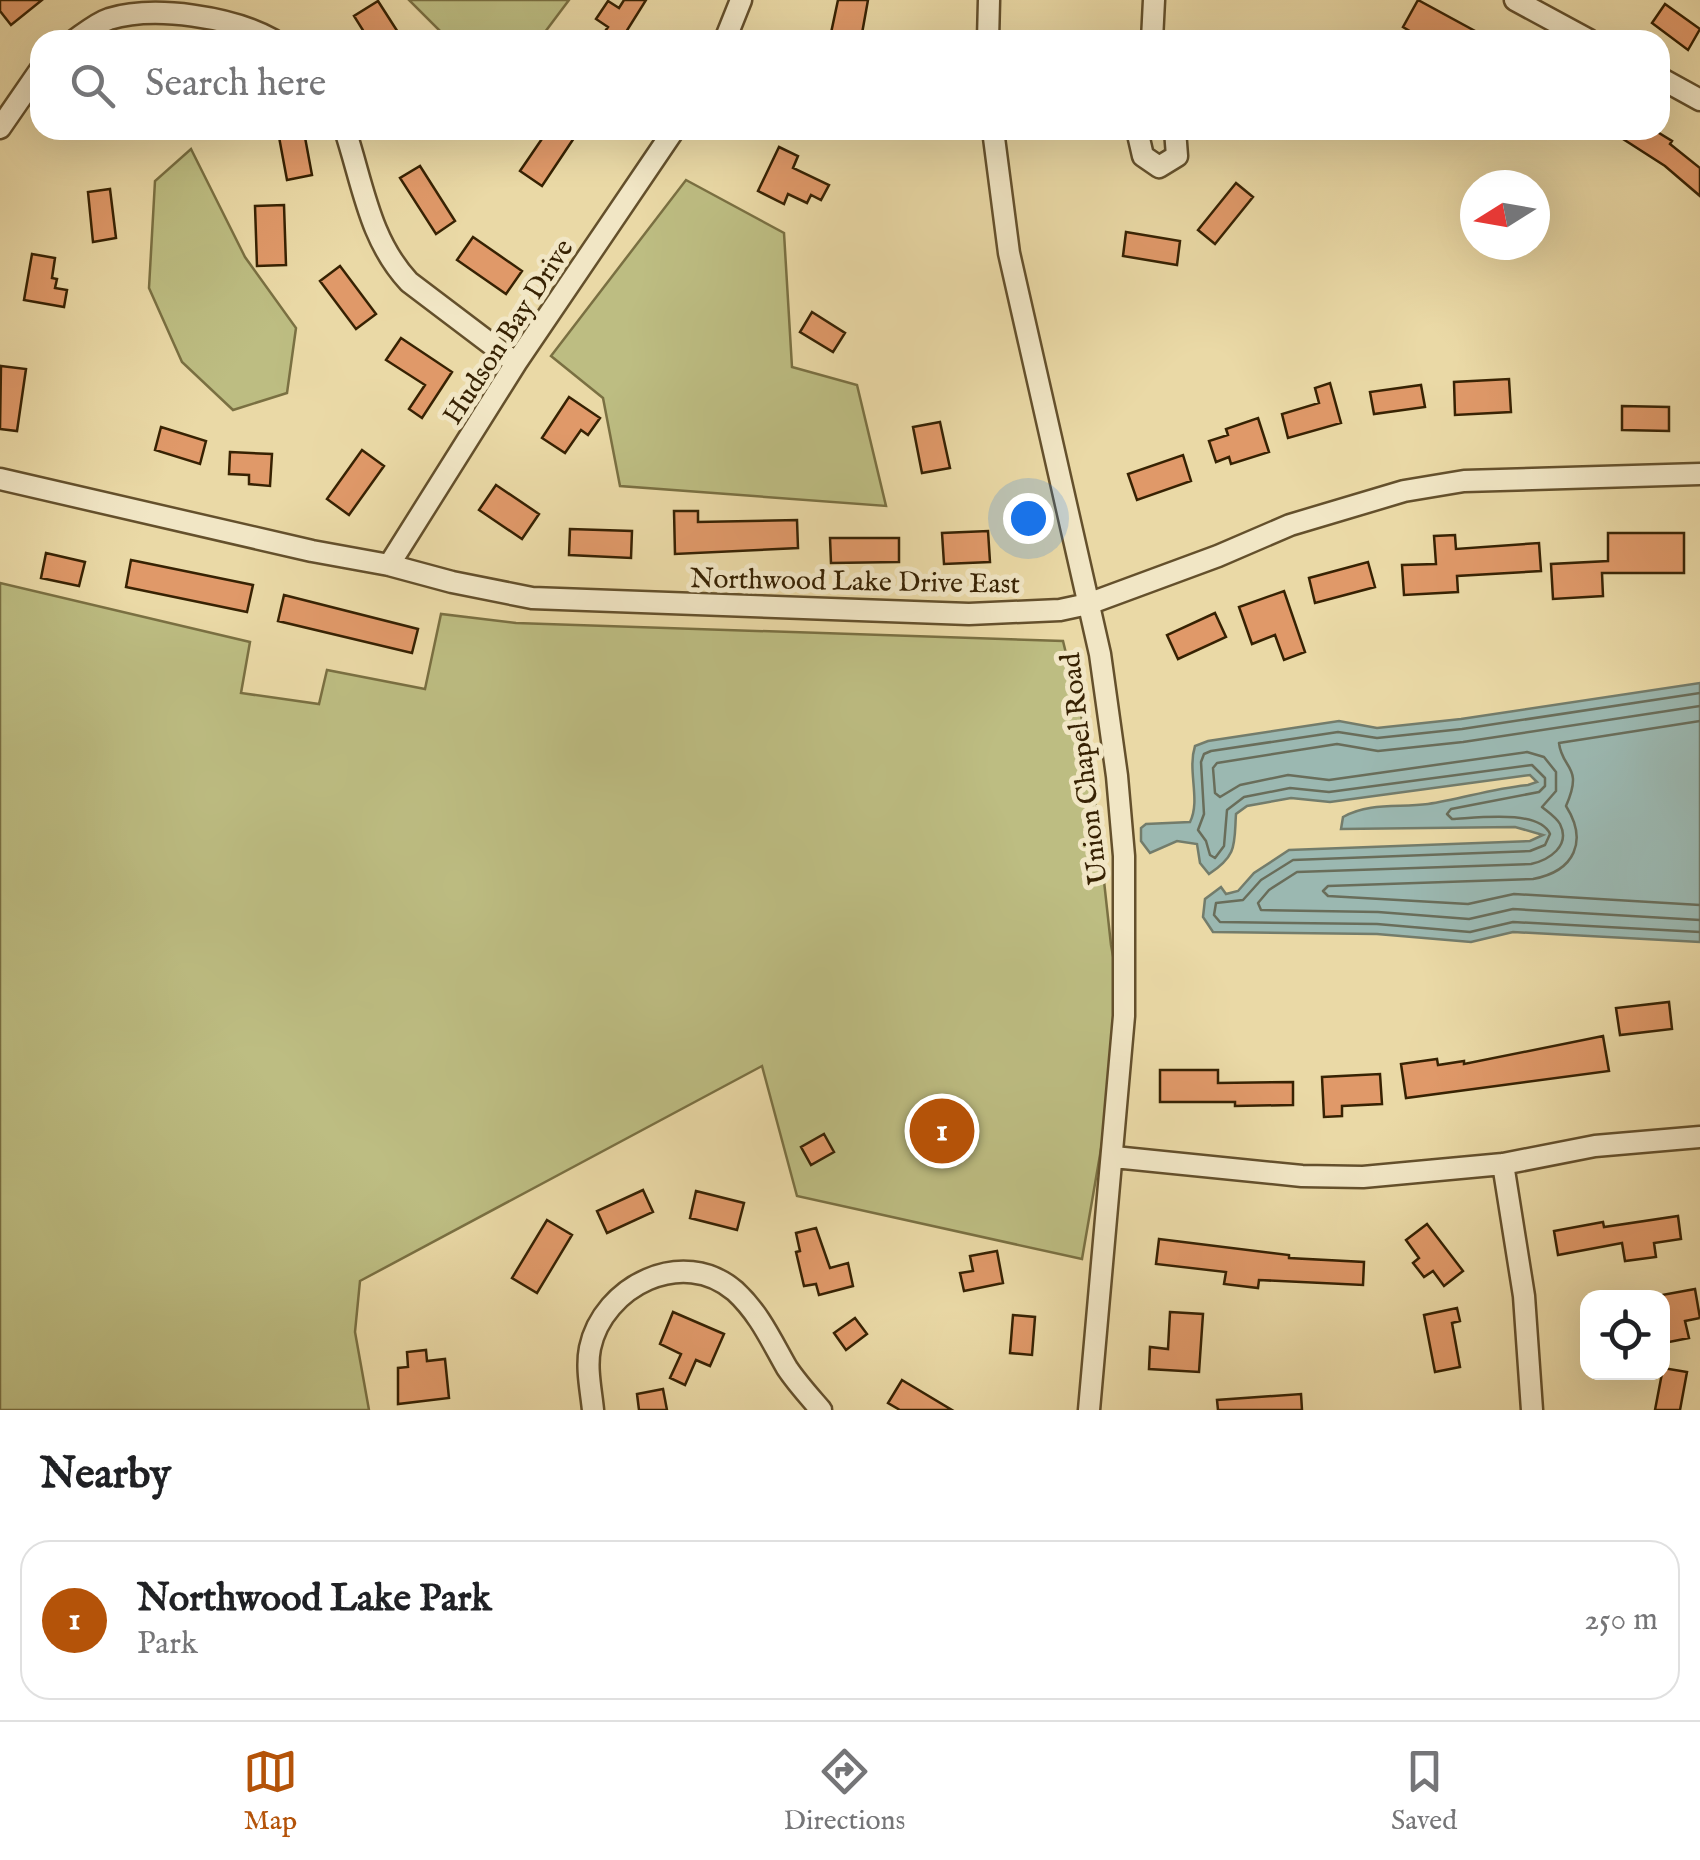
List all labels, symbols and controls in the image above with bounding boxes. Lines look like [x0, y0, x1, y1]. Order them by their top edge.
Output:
search box [30, 30, 1670, 140]
icon: search [65, 58, 120, 113]
text: Search here [145, 61, 326, 109]
north arrow [1460, 170, 1550, 260]
street label: Hudson Bay Drive [436, 233, 582, 432]
your location [1003, 493, 1054, 544]
street label: Northwood Lake Drive East [690, 562, 1021, 603]
street label: Union Chapel Road [1054, 651, 1117, 887]
pin: 1 [910, 1094, 974, 1168]
map controls [1580, 1290, 1670, 1380]
button: locate [1580, 1290, 1670, 1380]
text: Nearby [40, 1449, 171, 1502]
text: Northwood Lake Park [137, 1576, 492, 1624]
text: 1 [69, 1600, 80, 1641]
text: 250 m [1584, 1600, 1658, 1641]
text: Park [137, 1624, 198, 1665]
tab: Map [243, 1744, 298, 1839]
tab: Directions [783, 1744, 905, 1839]
tab: Saved [1391, 1744, 1457, 1839]

